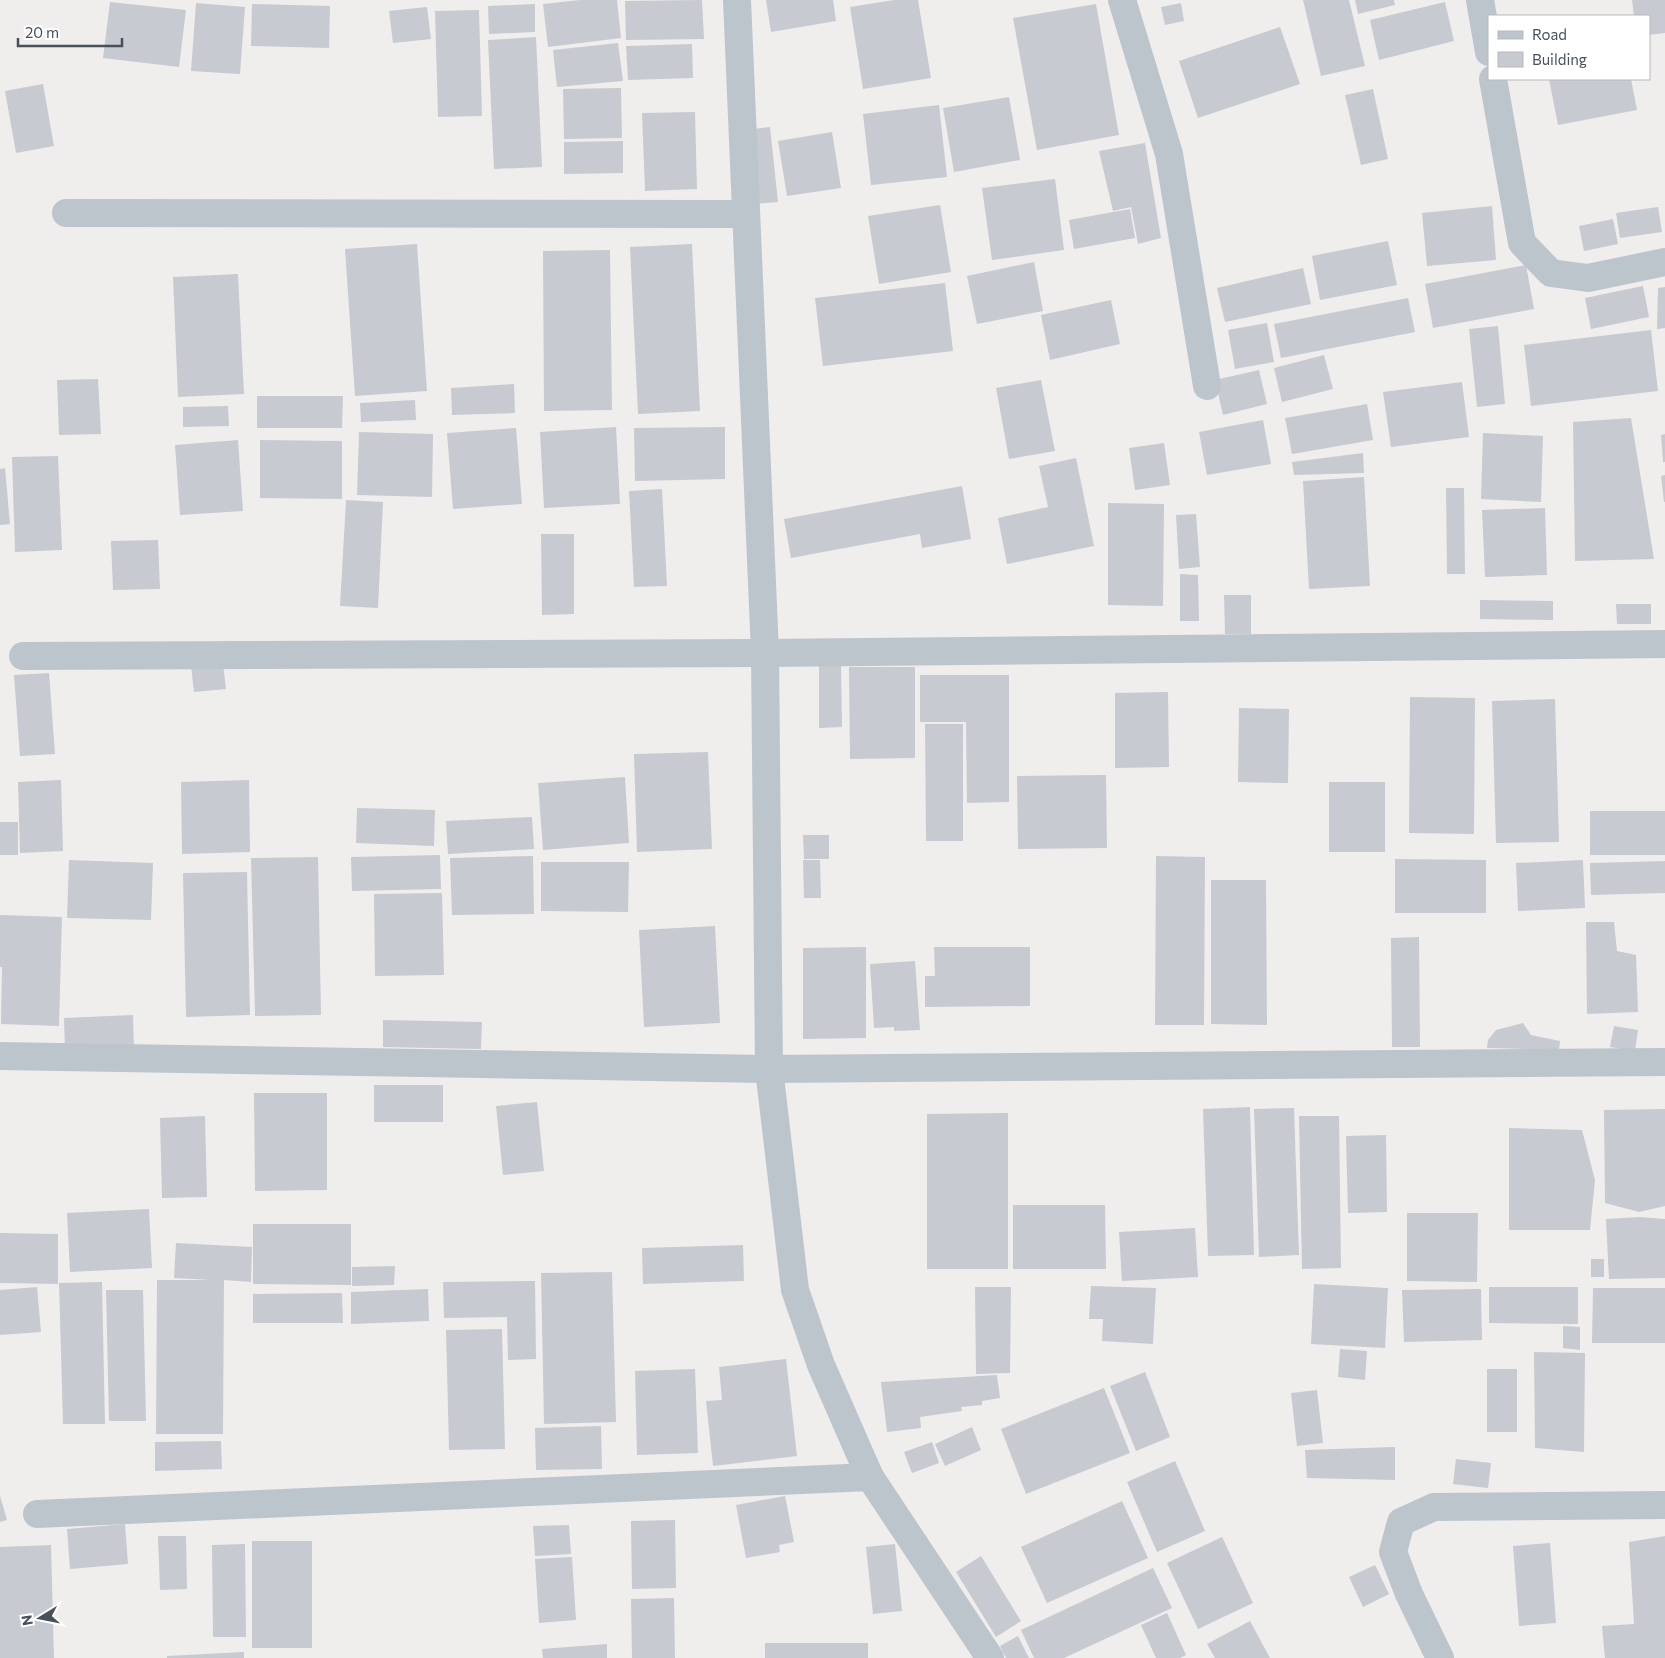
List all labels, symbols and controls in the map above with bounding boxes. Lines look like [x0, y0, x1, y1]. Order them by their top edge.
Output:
scale bar [18, 15, 121, 47]
legend [1488, 15, 1650, 80]
text: 20 m [25, 23, 59, 41]
text: Road [1532, 25, 1567, 43]
text: Building [1532, 50, 1587, 68]
north arrow [15, 1593, 65, 1643]
text: N [17, 1614, 36, 1627]

